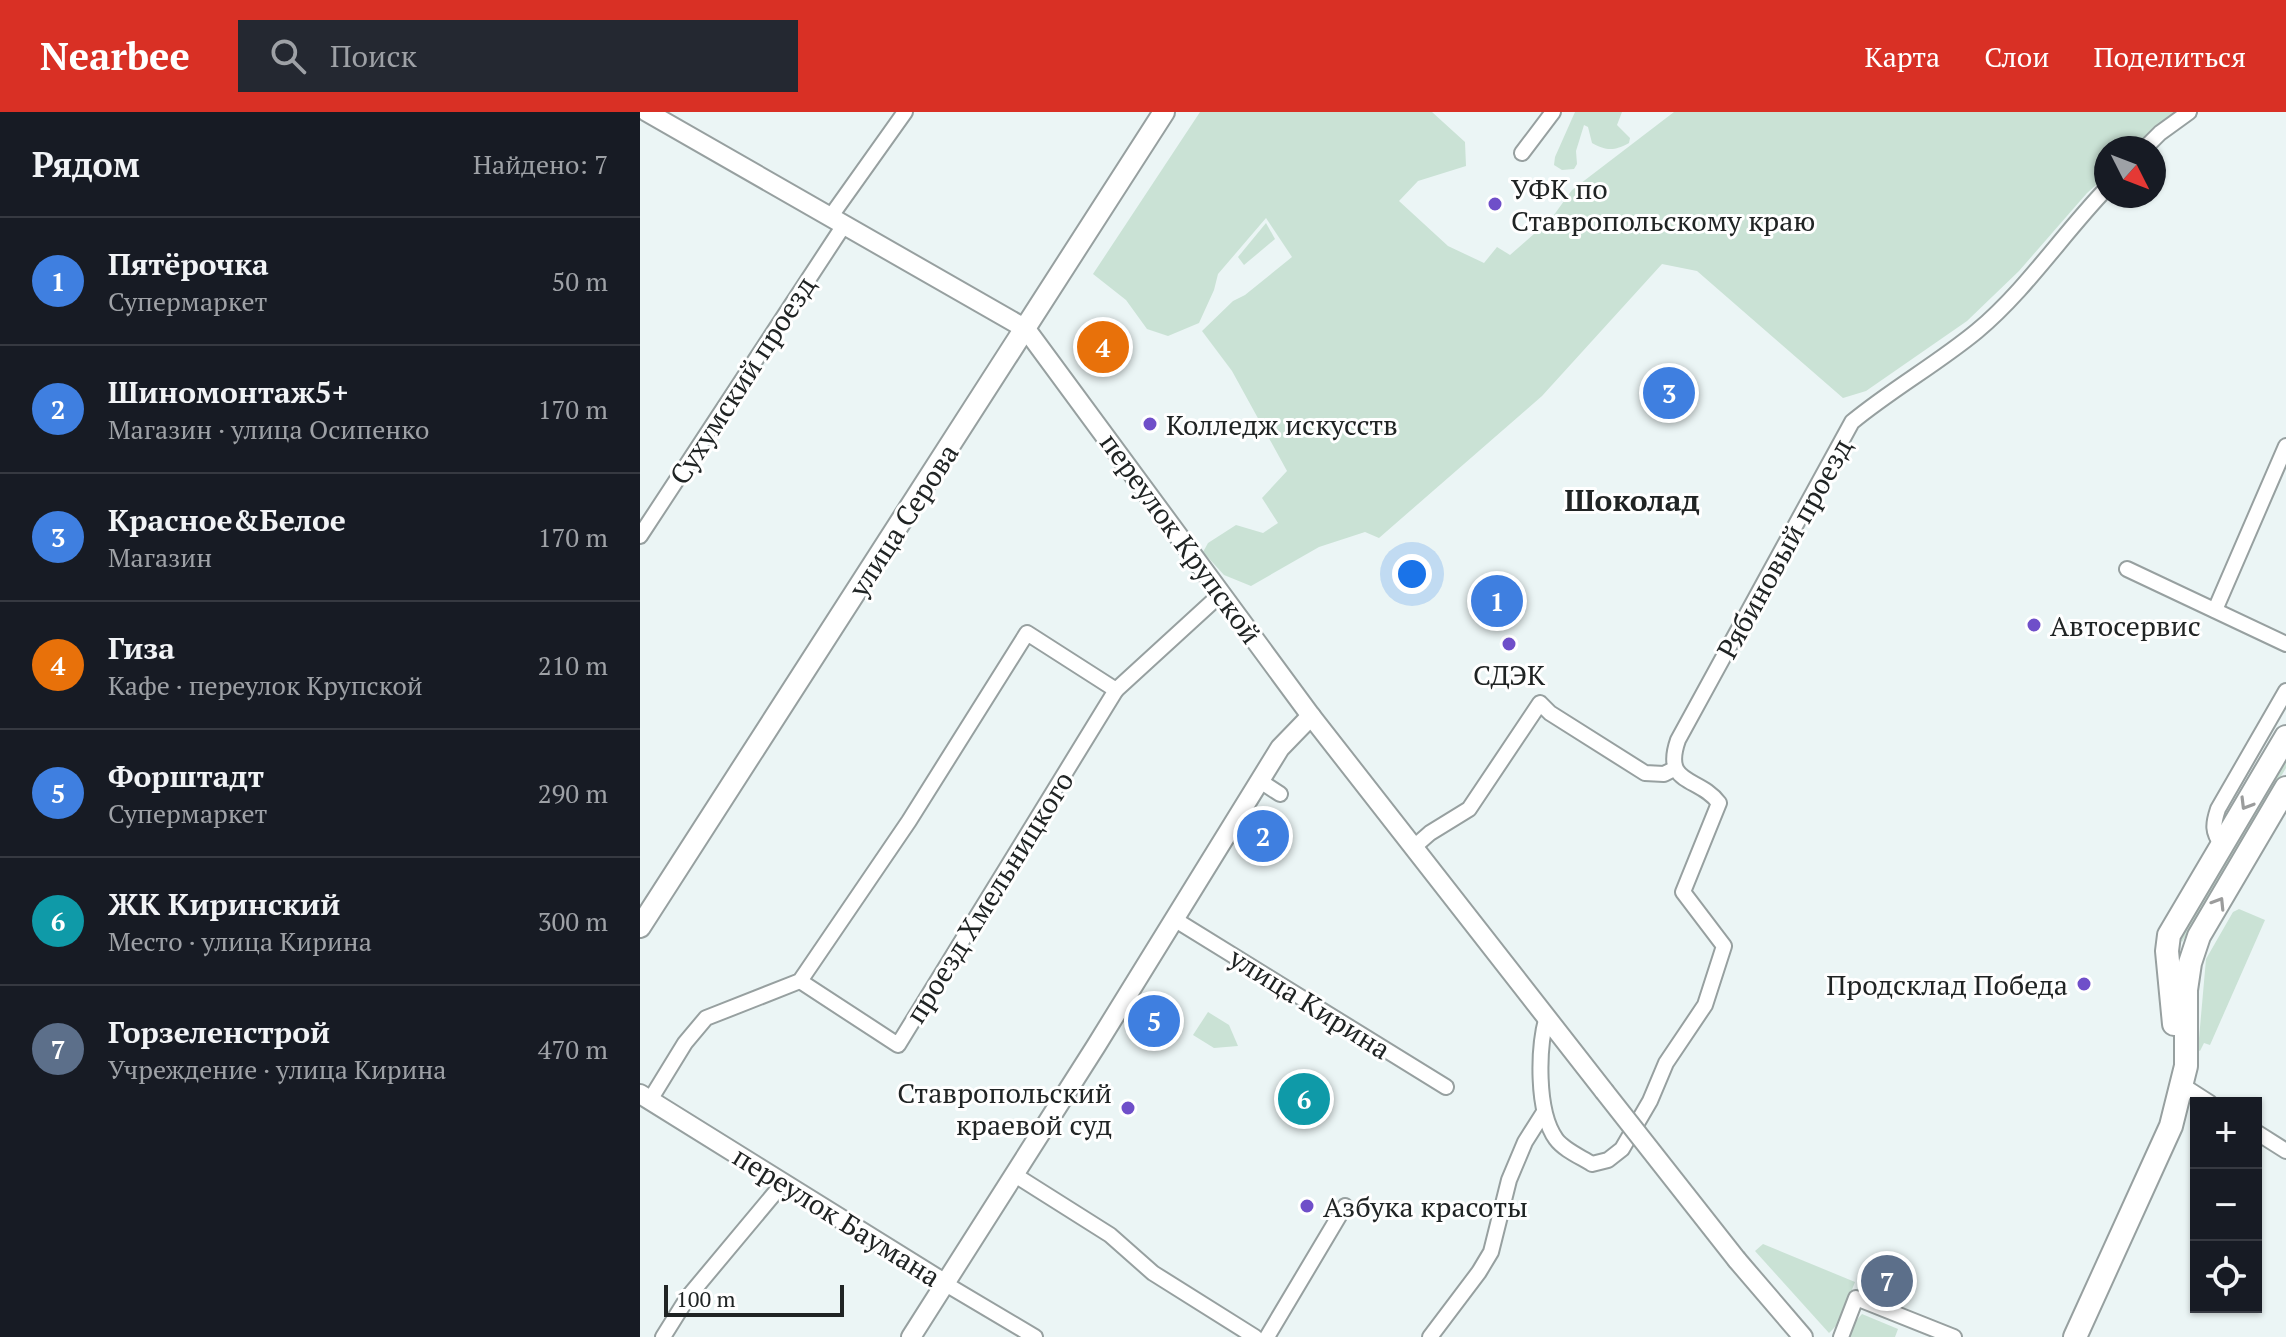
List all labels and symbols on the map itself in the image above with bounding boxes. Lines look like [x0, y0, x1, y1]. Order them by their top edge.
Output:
north arrow [2094, 136, 2166, 208]
place label: УФК по Ставропольскому краю [1511, 170, 1815, 239]
marker: УФК по Ставропольскому краю [1486, 195, 1504, 213]
street label: Сухумский проезд [661, 269, 823, 491]
pin: 4 [1077, 317, 1129, 377]
pin: 3 [1643, 363, 1695, 423]
place label: Колледж искусств [1166, 406, 1398, 443]
marker: Колледж искусств [1141, 415, 1159, 433]
street label: переулок Крупской [1092, 425, 1270, 651]
street label: Рябиновый проезд [1708, 431, 1860, 665]
street label: улица Серова [839, 436, 966, 605]
district label: Шоколад [1564, 480, 1700, 520]
your location [1392, 554, 1432, 594]
pin: 1 [1471, 571, 1523, 631]
place label: Автосервис [2050, 607, 2201, 644]
marker: Автосервис [2025, 616, 2043, 634]
marker: СДЭК [1500, 635, 1518, 653]
place label: СДЭК [1473, 656, 1546, 693]
street label: проезд Хмельницкого [896, 764, 1082, 1030]
one-way arrow [2240, 795, 2256, 810]
pin: 2 [1237, 806, 1289, 866]
one-way arrow [2210, 897, 2225, 912]
street label: улица Кирина [1222, 938, 1398, 1067]
place label: Продсклад Победа [1826, 966, 2068, 1003]
marker: Продсклад Победа [2075, 975, 2093, 993]
pin: 5 [1128, 991, 1180, 1051]
pin: 6 [1278, 1069, 1330, 1129]
place label: Ставропольский краевой суд [897, 1074, 1112, 1143]
marker: Ставропольский краевой суд [1119, 1099, 1137, 1117]
street label: переулок Баумана [726, 1137, 948, 1295]
place label: Азбука красоты [1323, 1188, 1528, 1225]
marker: Азбука красоты [1298, 1197, 1316, 1215]
pin: 7 [1861, 1251, 1913, 1311]
scale bar [664, 1281, 844, 1317]

